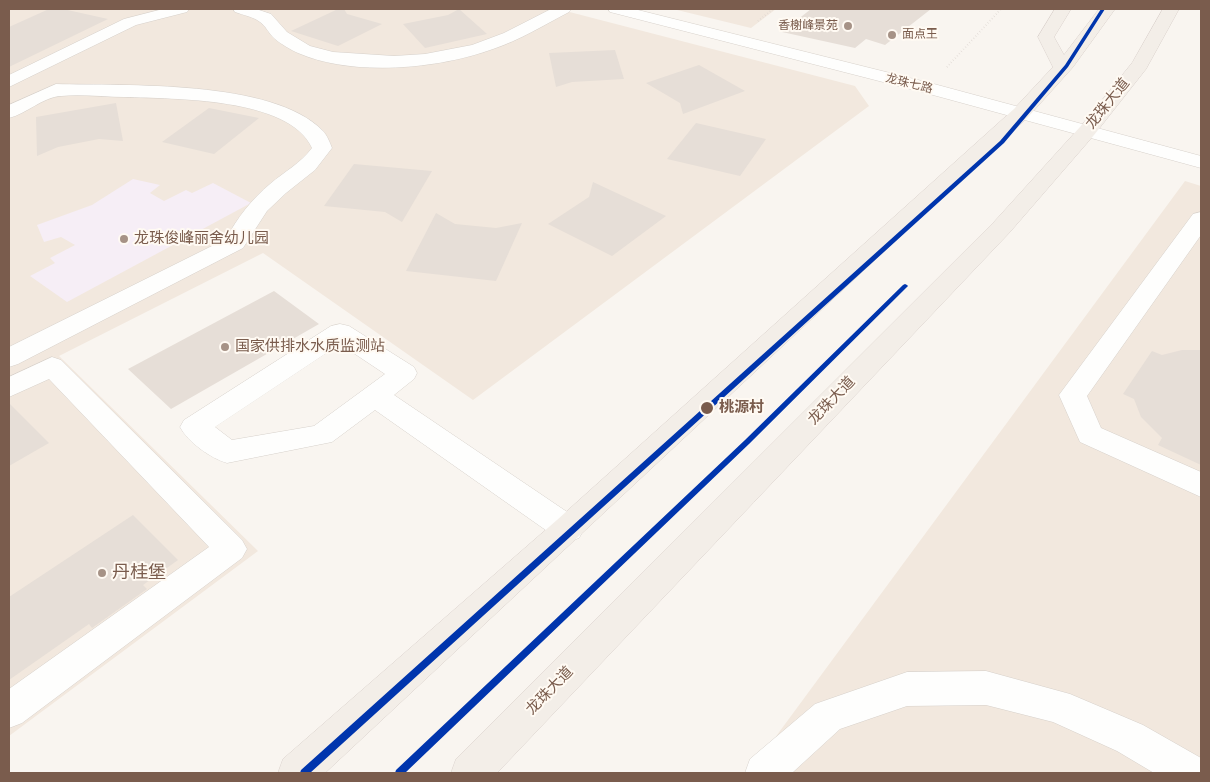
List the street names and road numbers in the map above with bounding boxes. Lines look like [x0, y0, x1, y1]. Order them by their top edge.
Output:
street label: 龙珠七路 [884, 71, 934, 97]
street label: 龙珠大道 [1082, 75, 1134, 133]
street label: 龙珠大道 [805, 373, 859, 429]
street label: 龙珠大道 [523, 663, 577, 719]

